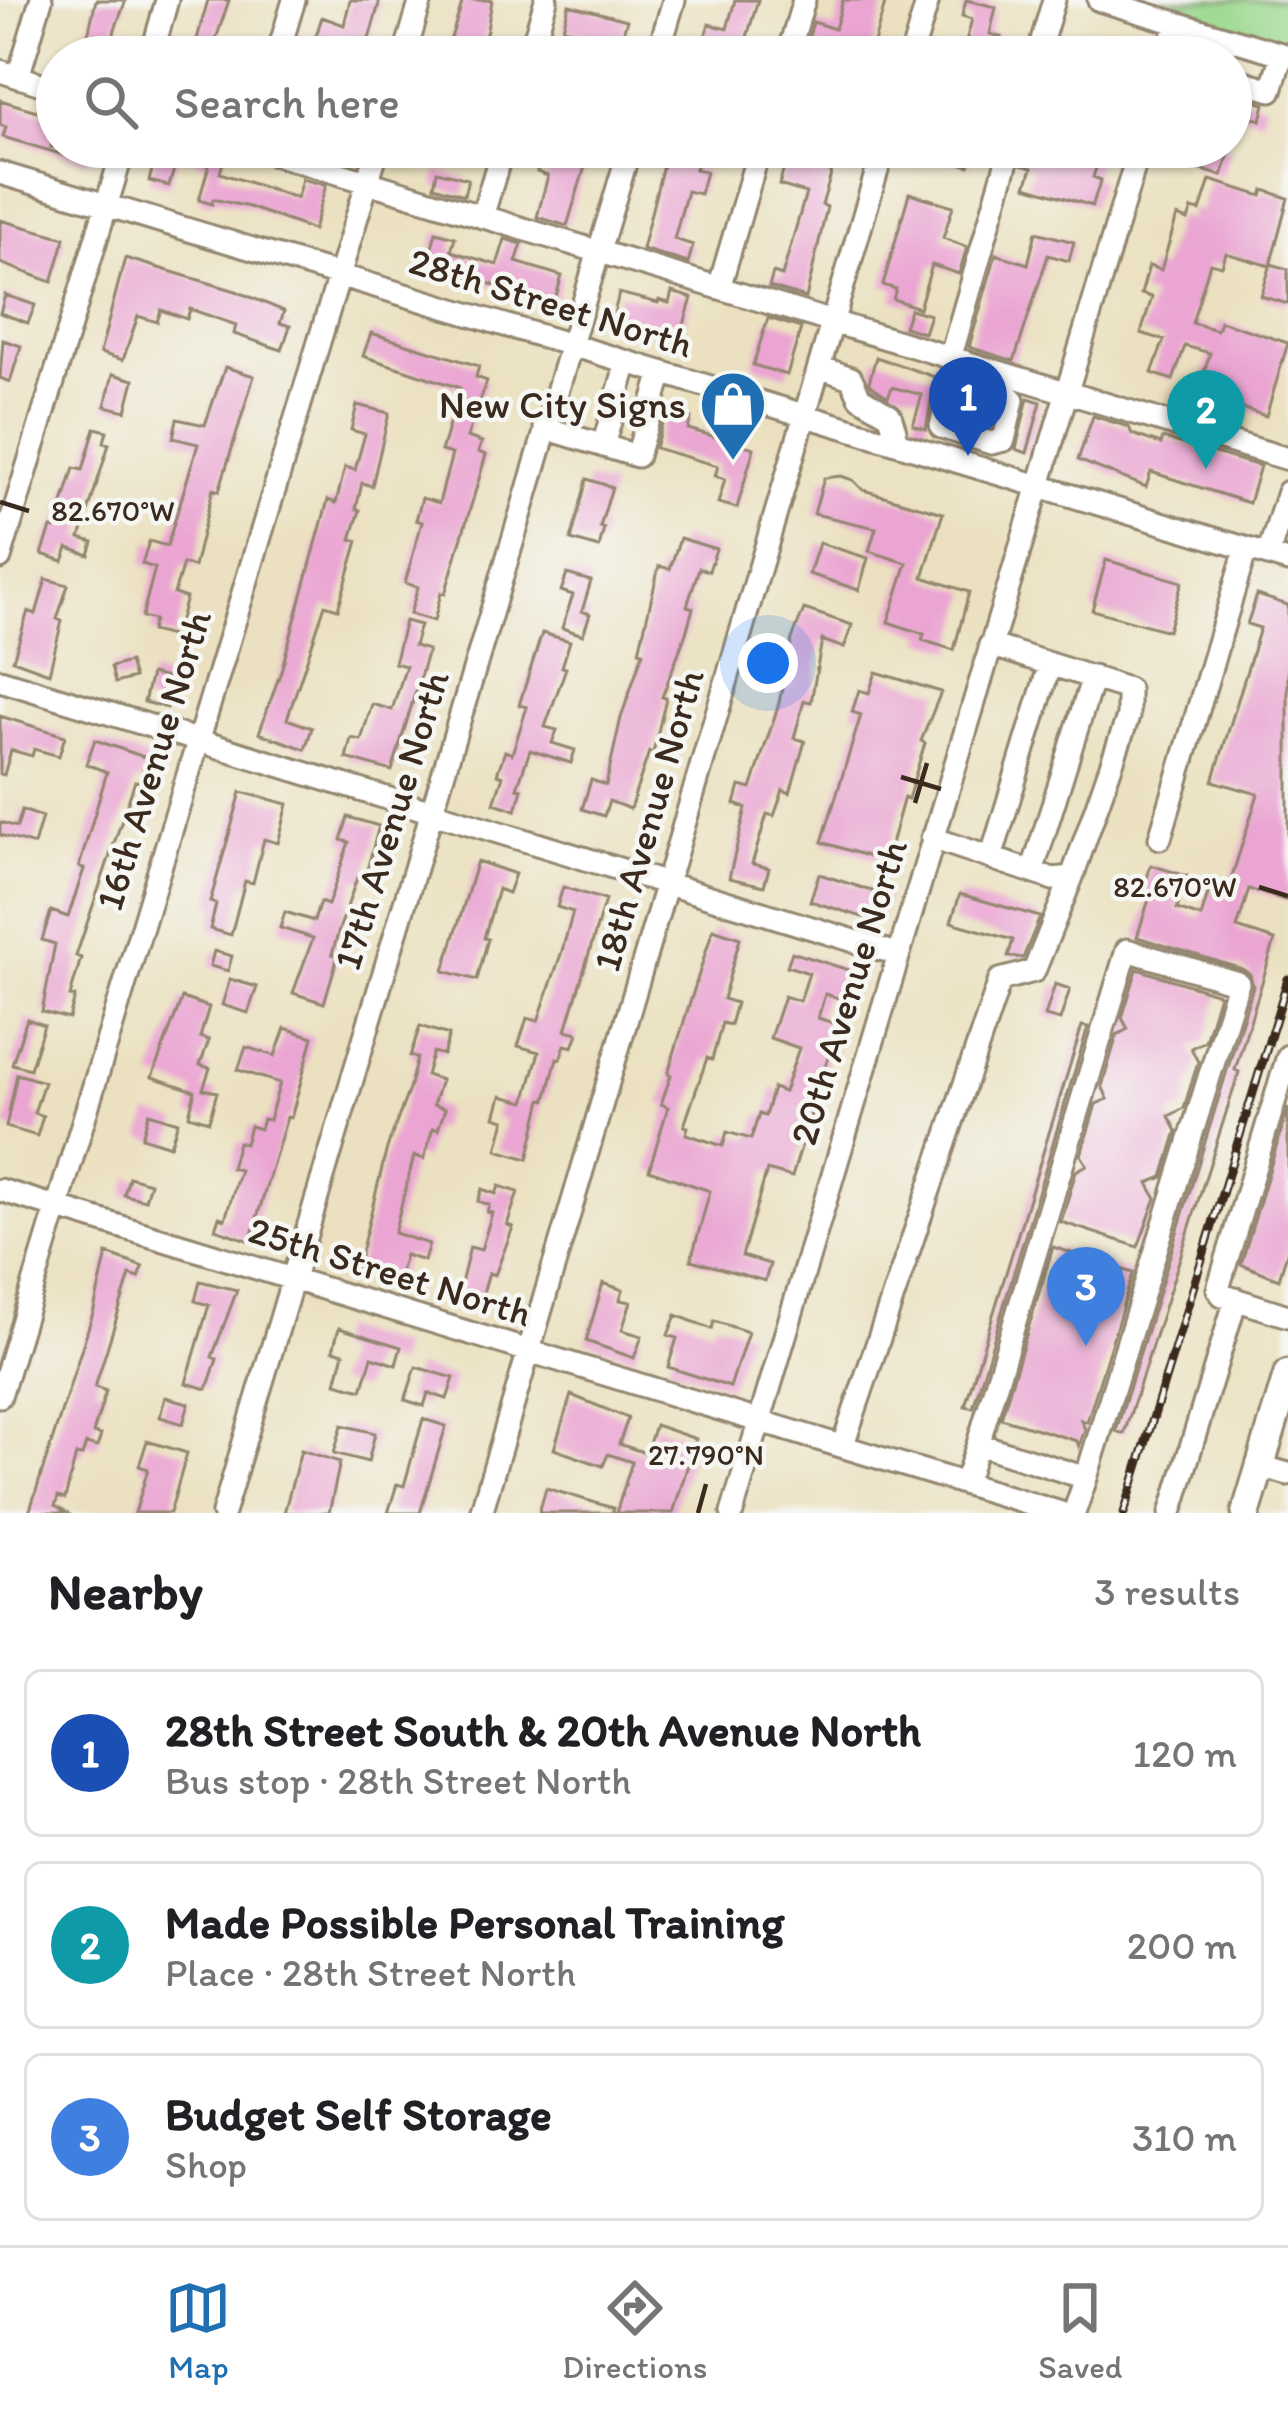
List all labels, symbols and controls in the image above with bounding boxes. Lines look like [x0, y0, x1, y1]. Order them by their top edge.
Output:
search box [36, 36, 1252, 168]
icon: search [78, 69, 144, 135]
text: Search here [174, 75, 400, 129]
street label: 28th Street North [404, 237, 699, 367]
pin: 1 [929, 357, 1007, 456]
shop icon: New City Signs [698, 369, 768, 463]
pin: 2 [1167, 370, 1245, 469]
place label: New City Signs [439, 381, 686, 428]
text: 82.670°W [51, 492, 175, 529]
street label: 16th Avenue North [85, 604, 221, 916]
your location [738, 633, 798, 693]
street label: 18th Avenue North [582, 664, 714, 976]
street label: 17th Avenue North [323, 665, 459, 975]
street label: 20th Avenue North [779, 834, 917, 1150]
text: 82.670°W [1113, 868, 1237, 905]
street label: 25th Street North [243, 1206, 537, 1336]
pin: 3 [1047, 1247, 1125, 1346]
text: 27.790°N [648, 1436, 764, 1473]
text: Nearby [48, 1561, 203, 1622]
text: 3 results [1094, 1568, 1240, 1615]
text: 28th Street South & 20th Avenue North [165, 1703, 921, 1757]
text: 1 [81, 1730, 99, 1777]
text: 120 m [1133, 1730, 1237, 1777]
text: Bus stop · 28th Street North [165, 1757, 631, 1804]
text: Made Possible Personal Training [165, 1895, 784, 1949]
text: 2 [80, 1922, 100, 1969]
text: 200 m [1127, 1922, 1237, 1969]
text: Place · 28th Street North [165, 1949, 576, 1996]
text: Budget Self Storage [165, 2087, 552, 2141]
text: 3 [79, 2114, 101, 2161]
text: 310 m [1132, 2114, 1237, 2161]
text: Shop [165, 2141, 247, 2188]
tab: Map [165, 2275, 231, 2386]
tab: Directions [562, 2275, 707, 2386]
tab: Saved [1038, 2275, 1123, 2386]

